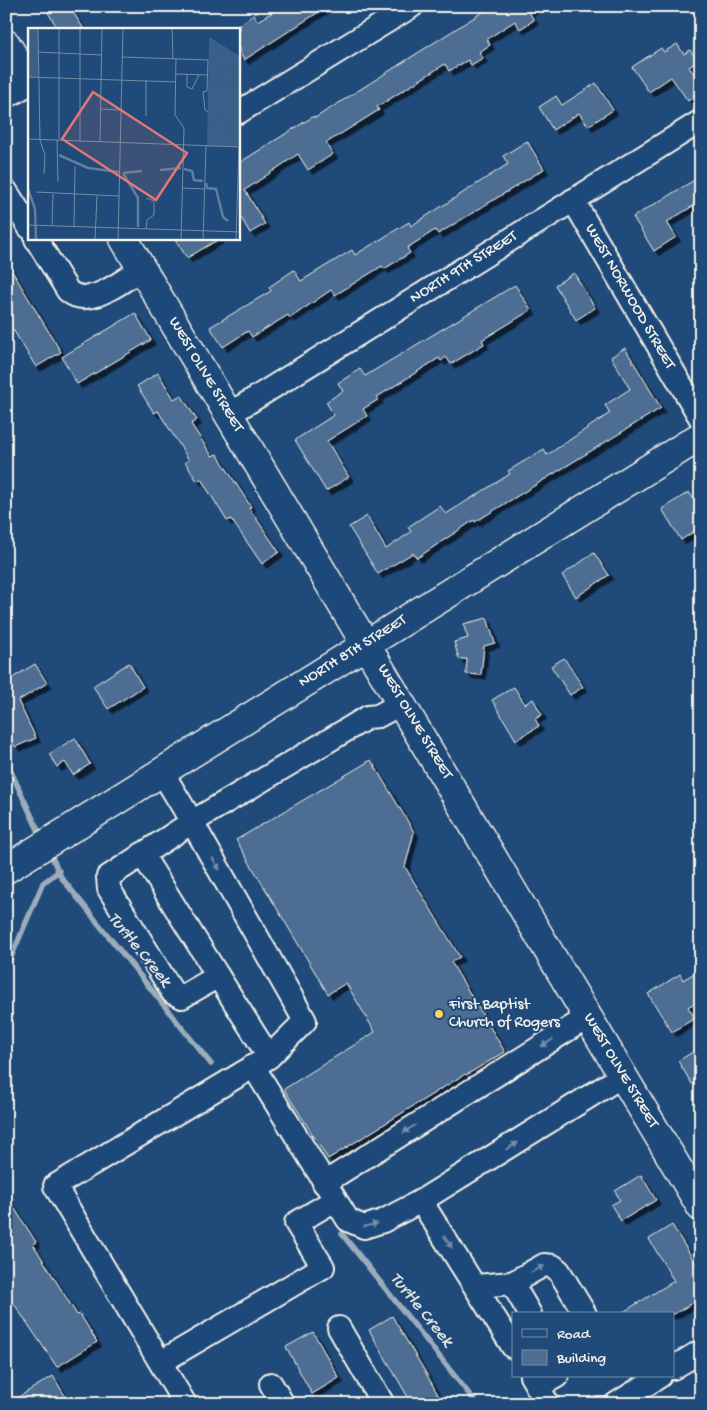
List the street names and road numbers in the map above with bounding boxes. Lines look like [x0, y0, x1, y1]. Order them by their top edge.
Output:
street label: WEST NORWOOD STREET [580, 221, 679, 374]
street label: NORTH 9TH STREET [407, 227, 522, 309]
street label: WEST OLIVE STREET [163, 314, 247, 437]
street label: NORTH 8TH STREET [296, 611, 411, 693]
street label: WEST OLIVE STREET [372, 661, 456, 784]
street label: WEST OLIVE STREET [578, 1010, 662, 1133]

